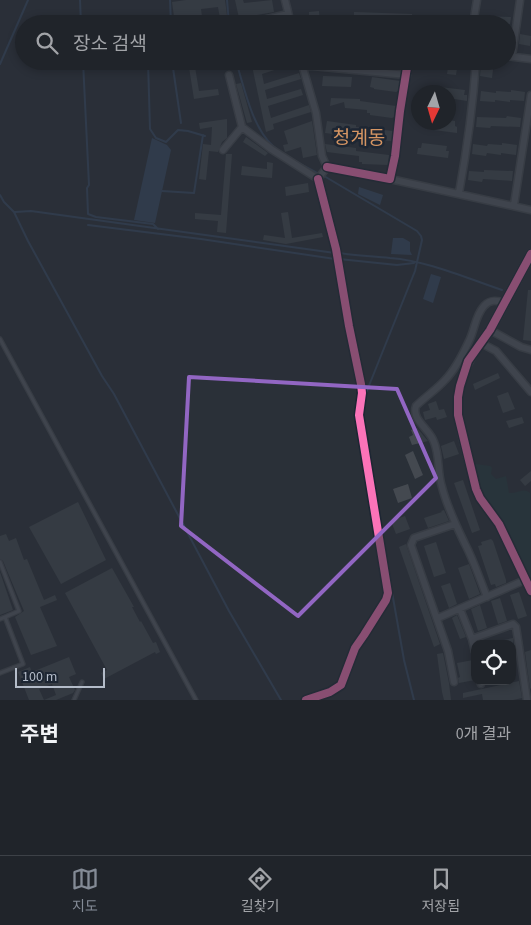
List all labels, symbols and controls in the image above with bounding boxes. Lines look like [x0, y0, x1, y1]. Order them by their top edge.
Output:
search box [15, 15, 516, 70]
icon: search [33, 29, 61, 57]
text: 장소 검색 [73, 31, 147, 58]
north arrow [411, 85, 456, 130]
district label: 청계동 [333, 125, 385, 152]
map controls [471, 640, 516, 685]
button: locate [471, 640, 516, 685]
scale bar [15, 665, 105, 688]
text: 100 m [22, 667, 57, 687]
text: 주변 [20, 719, 59, 749]
text: 0개 결과 [456, 723, 511, 745]
tab: 지도 [71, 865, 99, 917]
tab: 길찾기 [241, 865, 280, 917]
tab: 저장됨 [421, 865, 460, 917]

